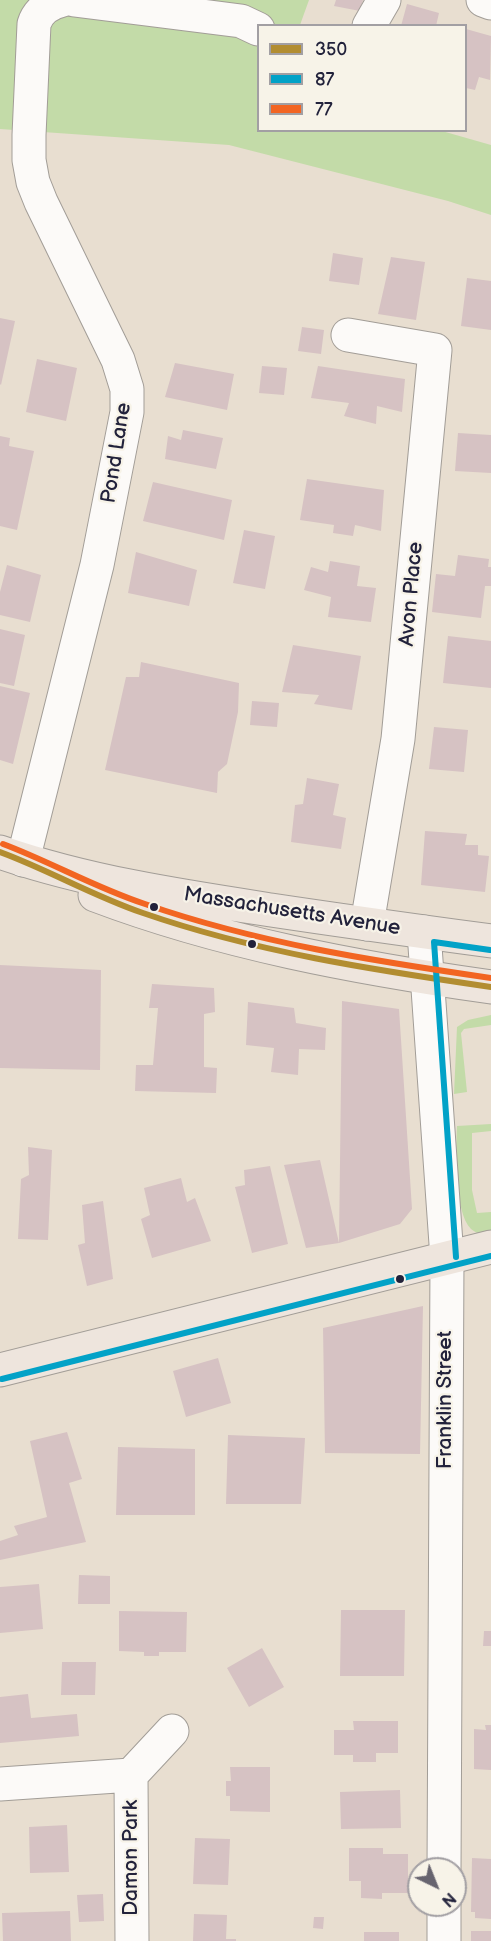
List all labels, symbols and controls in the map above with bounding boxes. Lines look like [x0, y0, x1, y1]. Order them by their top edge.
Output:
legend [257, 24, 467, 132]
text: 350 [315, 39, 347, 60]
text: 87 [315, 69, 334, 90]
text: 77 [315, 99, 333, 120]
street label: Pond Lane [97, 401, 137, 505]
street label: Avon Place [395, 541, 429, 647]
street label: Massachusetts Avenue [182, 882, 402, 942]
unlabelled marker [148, 901, 160, 913]
unlabelled marker [246, 938, 258, 950]
unlabelled marker [394, 1273, 406, 1285]
street label: Franklin Street [433, 1331, 459, 1469]
street label: Damon Park [119, 1800, 145, 1916]
north arrow [407, 1857, 467, 1917]
text: N [437, 1888, 459, 1910]

